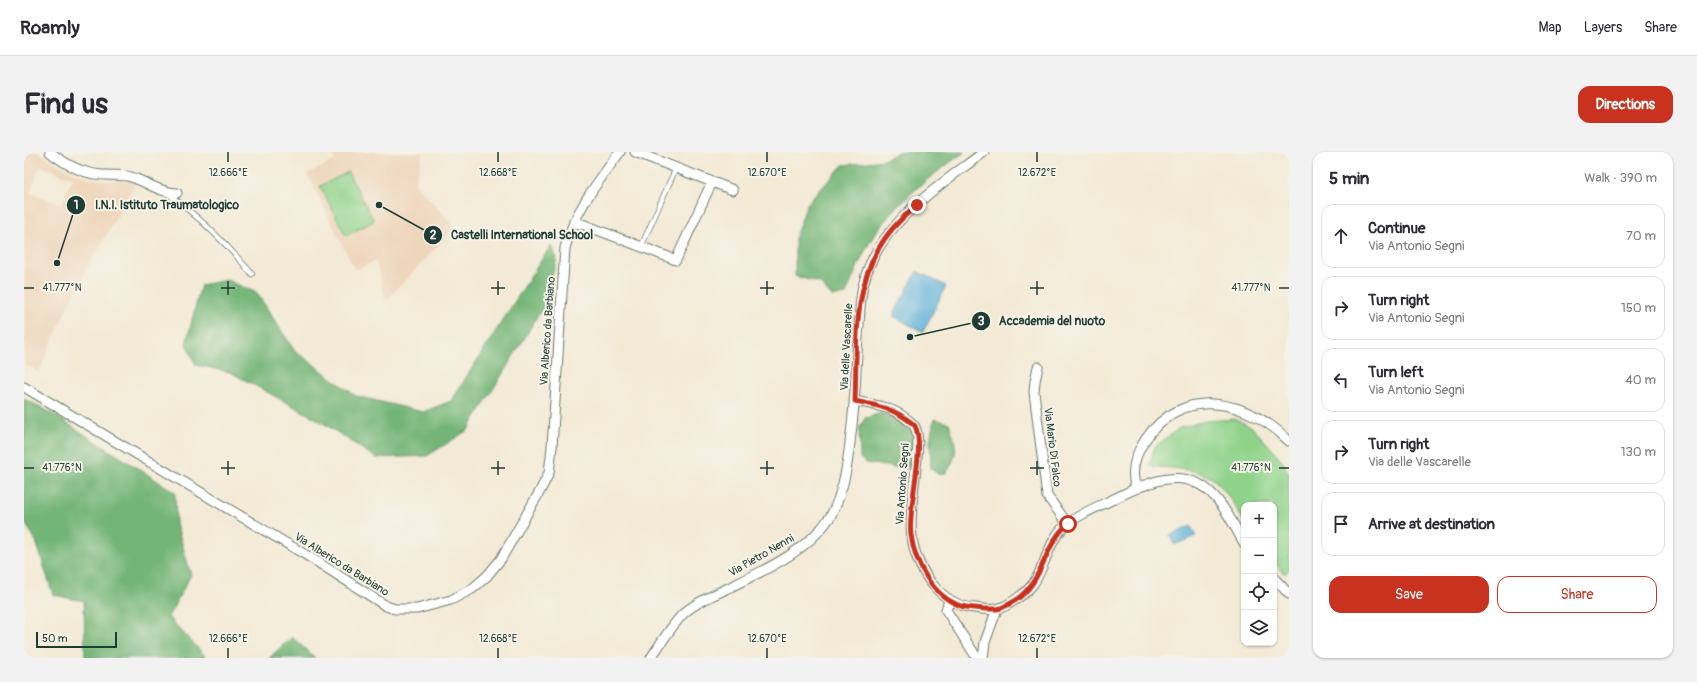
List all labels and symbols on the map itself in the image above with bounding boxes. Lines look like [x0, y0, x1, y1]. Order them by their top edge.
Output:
text: 12.666°E [209, 167, 247, 179]
text: 12.668°E [479, 167, 517, 179]
text: 12.670°E [747, 167, 787, 179]
text: 12.672°E [1018, 167, 1056, 179]
callout: I.N.I. Istituto Traumatologico [66, 193, 247, 217]
route end [908, 196, 926, 214]
text: 1 [74, 198, 78, 213]
text: I.N.I. Istituto Traumatologico [95, 198, 240, 213]
callout: Castelli International School [423, 223, 602, 247]
text: 2 [430, 228, 437, 243]
text: Castelli International School [451, 228, 593, 243]
street label: Via Alberico da Barbiano [537, 276, 558, 386]
text: 41.777°N [43, 282, 82, 294]
text: 41.777°N [1232, 282, 1271, 294]
street label: Via delle Vascarelle [838, 303, 855, 391]
callout: Accademia del nuoto [971, 309, 1113, 333]
text: 3 [978, 314, 985, 329]
text: Accademia del nuoto [999, 314, 1106, 329]
street label: Via Mario Di Falco [1041, 407, 1064, 487]
street label: Via Antonio Segni [893, 443, 912, 525]
text: 41.776°N [42, 462, 82, 474]
text: 41.776°N [1231, 462, 1271, 474]
route start [1059, 515, 1077, 533]
street label: Via Alberico da Barbiano [292, 530, 391, 599]
street label: Via Pietro Nenni [726, 532, 796, 579]
scale bar [36, 630, 117, 649]
text: 12.666°E [209, 633, 247, 645]
text: 12.668°E [479, 633, 517, 645]
text: 12.670°E [747, 633, 787, 645]
text: 12.672°E [1018, 633, 1056, 645]

